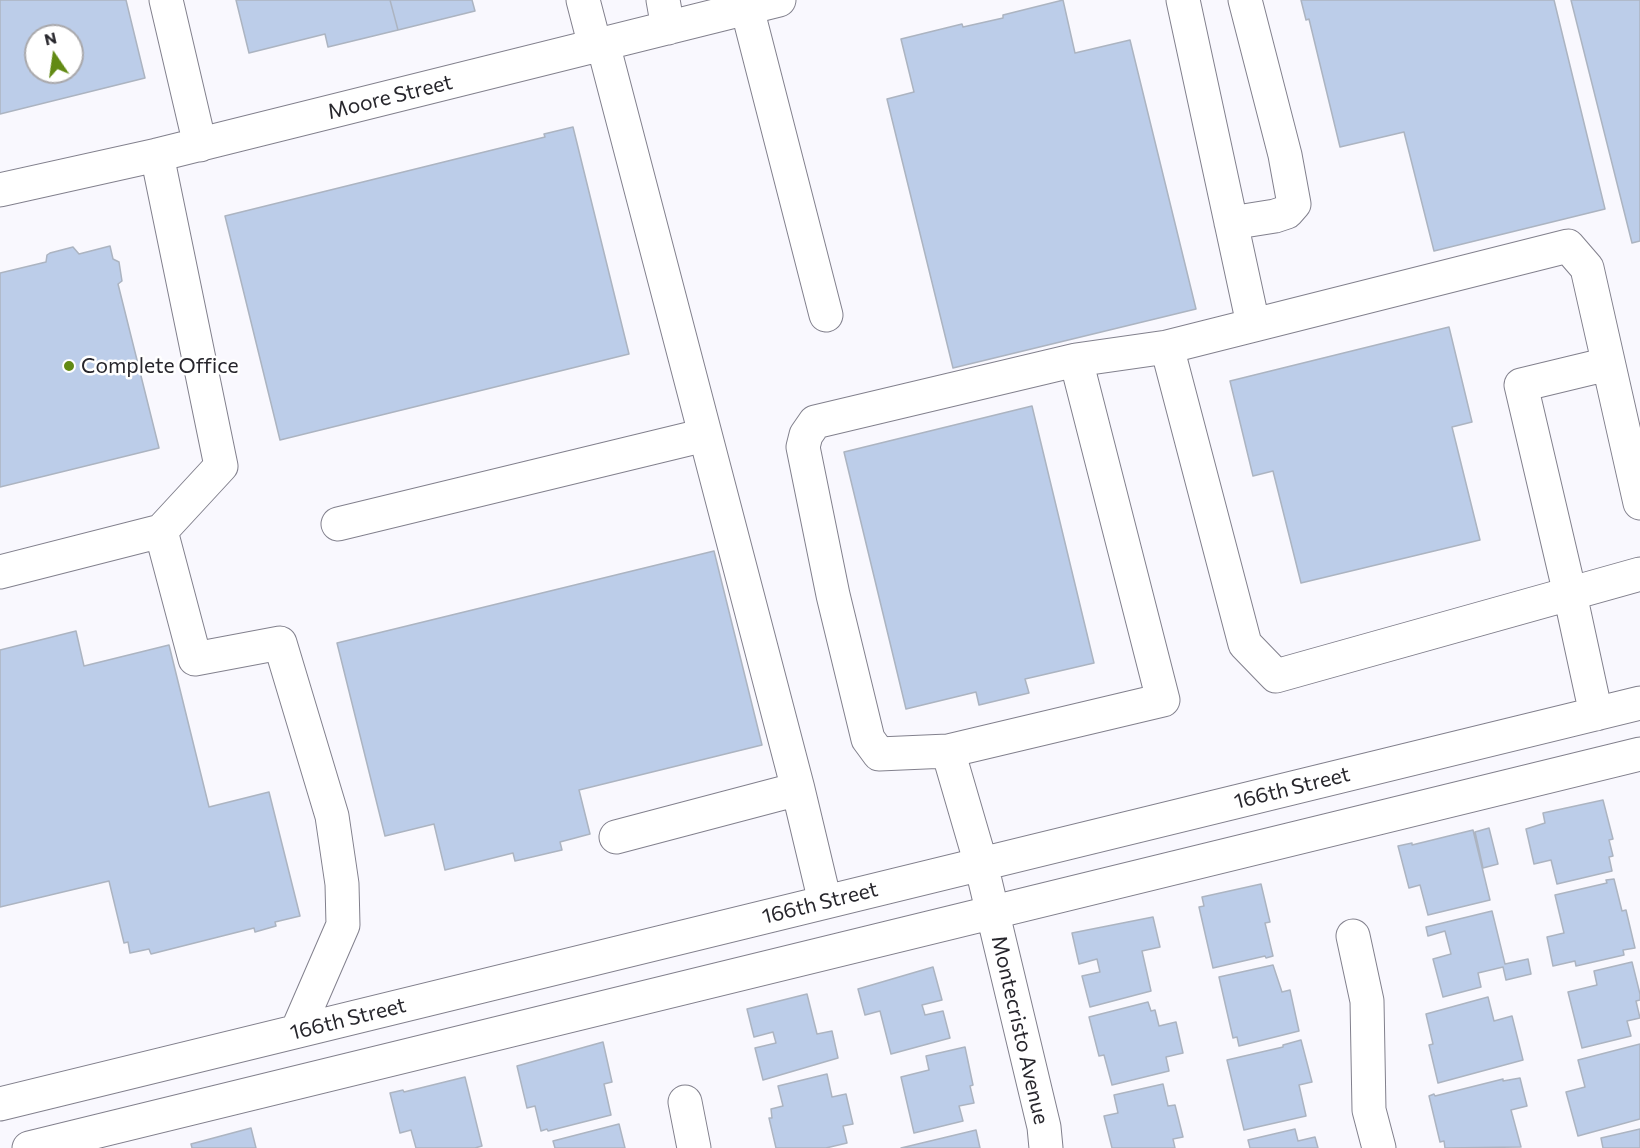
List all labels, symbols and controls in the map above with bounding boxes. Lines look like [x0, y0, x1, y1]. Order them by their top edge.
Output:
north arrow [24, 24, 84, 84]
text: N [42, 27, 58, 49]
street label: Moore Street [325, 69, 455, 125]
place label: Complete Office [81, 353, 239, 379]
marker: Complete Office [62, 359, 76, 373]
street label: 166th Street [1231, 761, 1353, 815]
street label: 166th Street [759, 876, 881, 930]
street label: Montecristo Avenue [986, 933, 1054, 1127]
street label: 166th Street [287, 992, 409, 1046]

